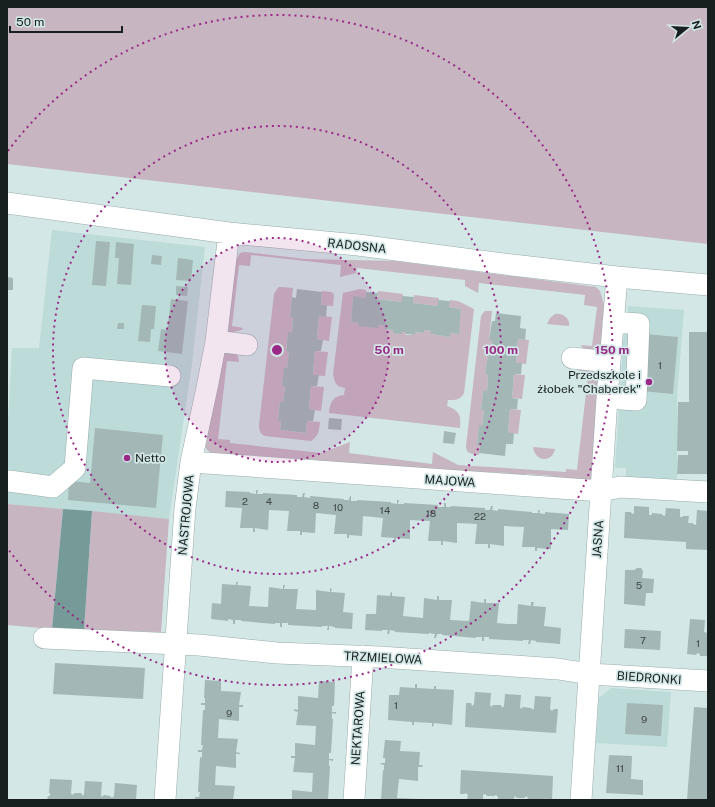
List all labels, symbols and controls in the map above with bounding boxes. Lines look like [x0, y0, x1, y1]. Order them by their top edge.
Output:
scale bar [10, 8, 122, 34]
north arrow [667, 8, 707, 48]
text: 50 m [16, 15, 44, 29]
text: N [689, 19, 704, 31]
street label: RADOSNA [327, 236, 388, 256]
centre of rings [270, 343, 284, 357]
text: 50 m [374, 343, 404, 357]
text: 100 m [484, 343, 518, 357]
text: 150 m [595, 343, 629, 357]
house number: 1 [658, 359, 662, 371]
place label: Przedszkole i żłobek "Chaberek" [537, 368, 641, 396]
marker: Przedszkole i żłobek "Chaberek" [644, 377, 654, 387]
place label: Netto [135, 451, 166, 465]
marker: Netto [122, 453, 132, 463]
street label: MAJOWA [424, 472, 476, 490]
street label: NASTROJOWA [176, 474, 197, 556]
house number: 2 [242, 495, 248, 507]
house number: 4 [266, 495, 272, 507]
house number: 8 [313, 499, 319, 511]
house number: 10 [333, 501, 343, 513]
house number: 14 [380, 504, 390, 516]
house number: 18 [426, 507, 436, 519]
house number: 22 [474, 510, 486, 522]
street label: JASNA [590, 519, 606, 559]
house number: 5 [636, 579, 642, 591]
house number: 7 [640, 634, 646, 646]
house number: 1 [696, 637, 700, 649]
street label: TRZMIELOWA [344, 649, 423, 667]
street label: BIEDRONKI [616, 669, 682, 687]
street label: NEKTAROWA [348, 690, 368, 766]
house number: 1 [394, 699, 398, 711]
house number: 9 [226, 707, 232, 719]
house number: 9 [641, 713, 647, 725]
house number: 11 [616, 762, 624, 774]

